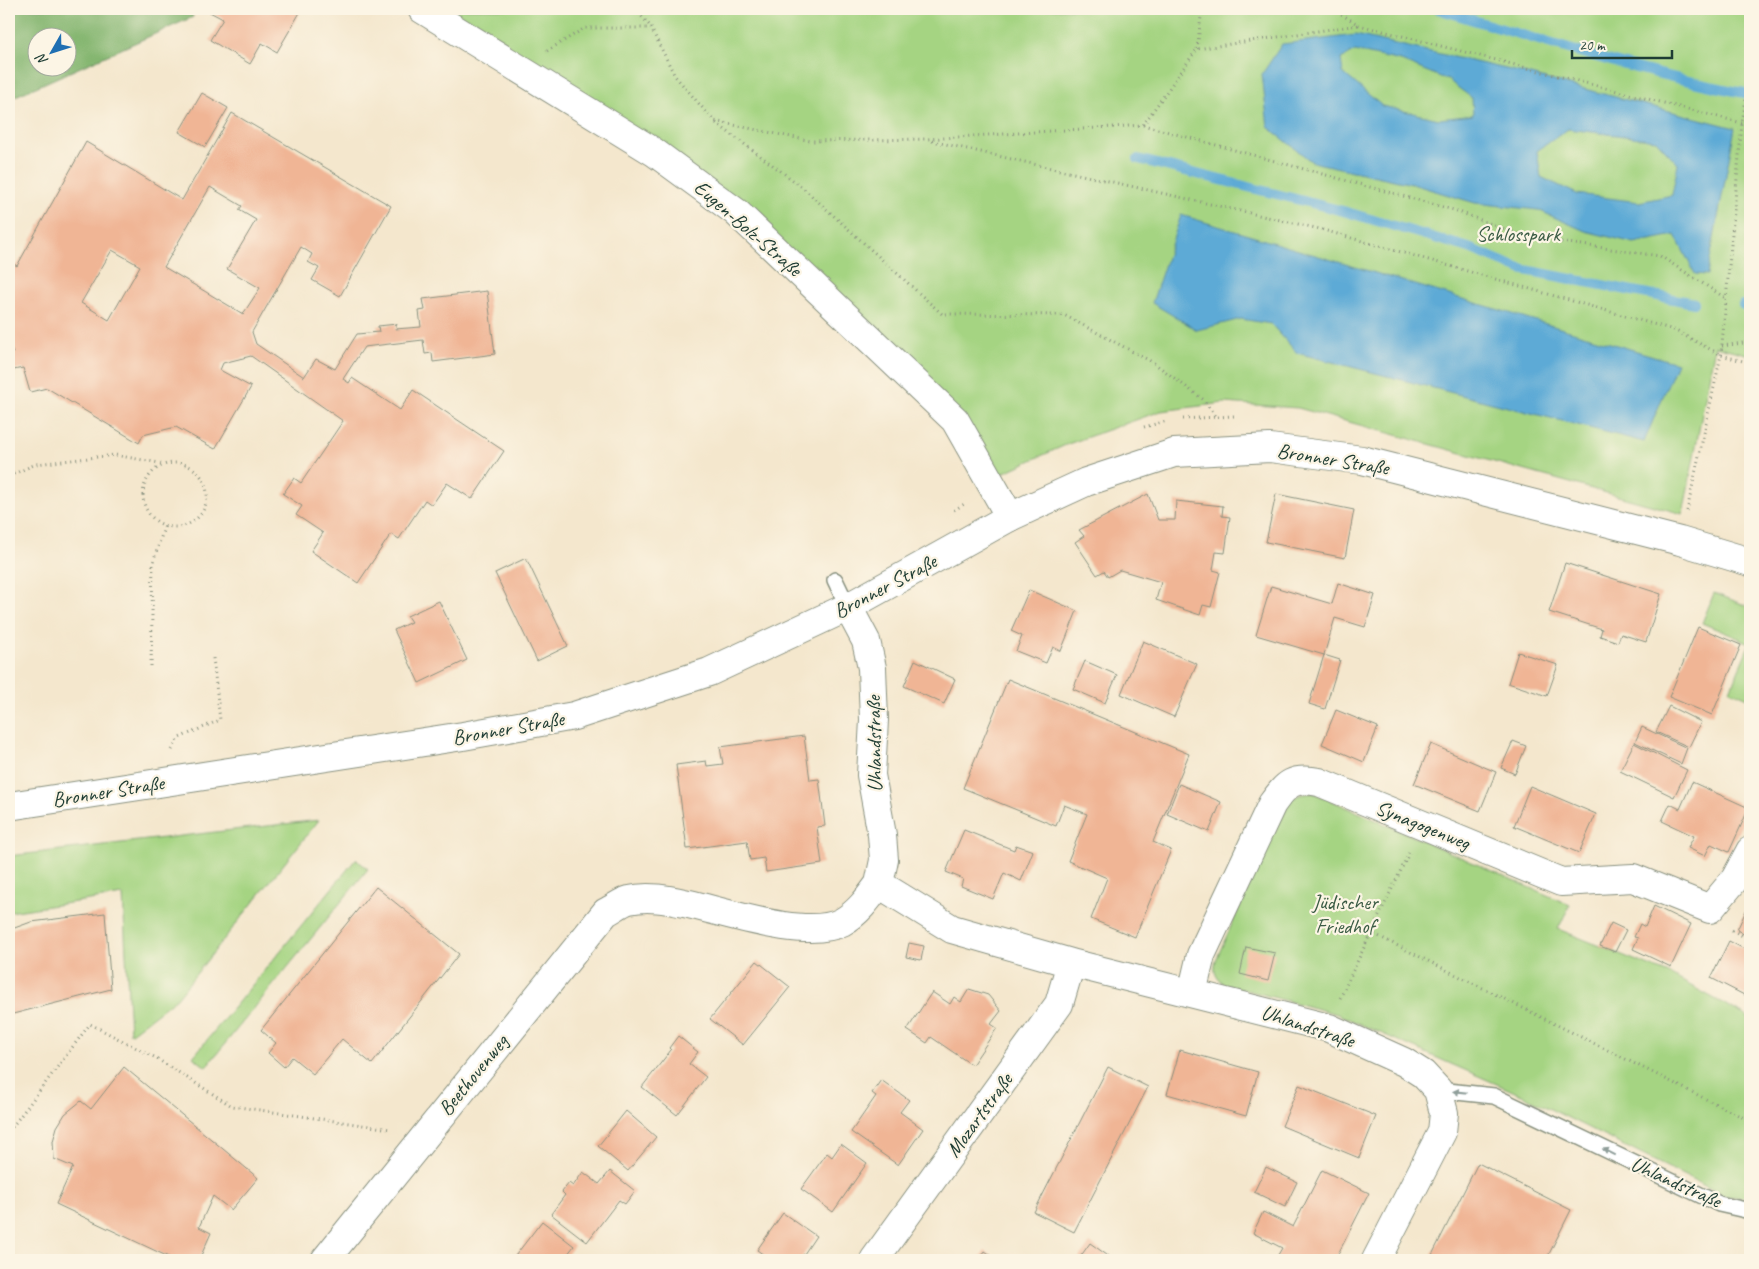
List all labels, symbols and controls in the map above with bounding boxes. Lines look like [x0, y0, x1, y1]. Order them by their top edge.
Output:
north arrow [28, 28, 78, 78]
scale bar [1572, 28, 1672, 60]
text: 20 m [1579, 36, 1606, 55]
text: N [31, 49, 52, 69]
street label: Eugen-Bolz-Straße [689, 174, 809, 283]
park label: Schlosspark [1476, 221, 1561, 247]
street label: Bronner Straße [1275, 437, 1393, 481]
street label: Bronner Straße [829, 547, 943, 624]
street label: Uhlandstraße [860, 694, 888, 792]
street label: Bronner Straße [450, 705, 568, 751]
street label: Bronner Straße [50, 769, 168, 813]
street label: Synagogenweg [1372, 794, 1475, 856]
park label: Jüdischer Friedhof [1311, 889, 1379, 939]
street label: Uhlandstraße [1258, 999, 1360, 1054]
street label: Beethovenweg [432, 1028, 515, 1121]
street label: Mozartstraße [940, 1066, 1019, 1162]
one-way arrow [1451, 1088, 1467, 1096]
one-way arrow [1602, 1147, 1616, 1155]
street label: Uhlandstraße [1627, 1151, 1727, 1214]

